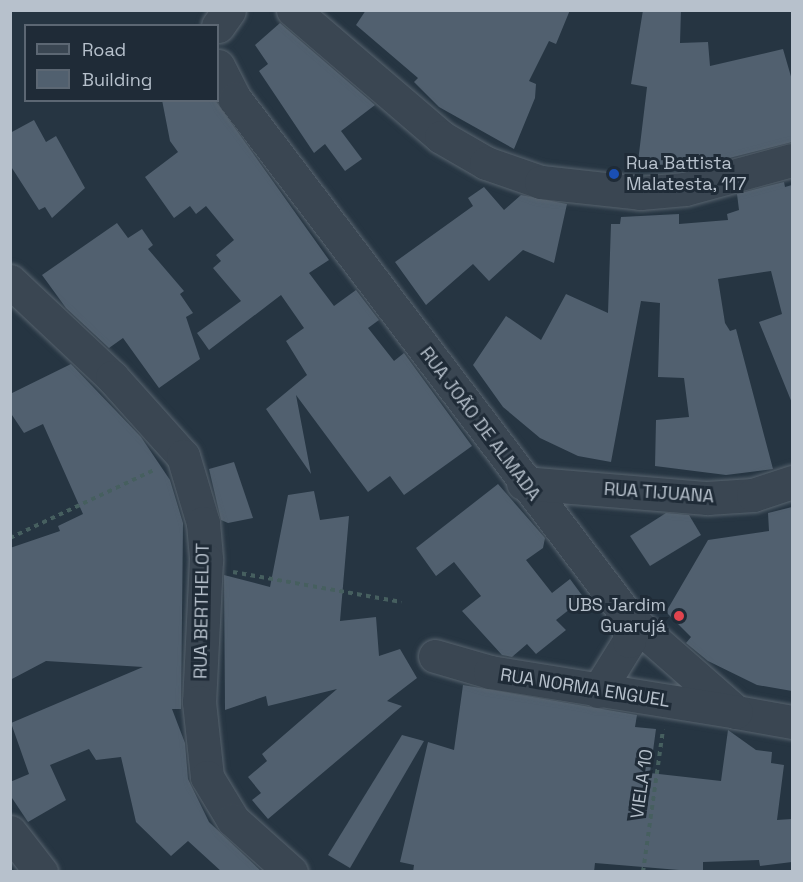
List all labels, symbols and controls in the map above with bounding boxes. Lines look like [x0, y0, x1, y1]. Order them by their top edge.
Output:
legend [24, 24, 219, 102]
text: Road [82, 38, 126, 61]
text: Building [82, 68, 152, 91]
place label: Rua Battista Malatesta, 117 [626, 153, 747, 195]
marker: Rua Battista Malatesta, 117 [607, 167, 621, 181]
street label: RUA JOÃO DE ALMADA [415, 343, 545, 505]
street label: RUA TIJUANA [603, 478, 715, 508]
street label: RUA BERTHELOT [190, 543, 214, 679]
place label: UBS Jardim Guarujá [568, 595, 666, 638]
marker: UBS Jardim Guarujá [670, 607, 688, 625]
street label: RUA NORMA ENGUEL [498, 664, 672, 712]
street label: VIELA 10 [626, 748, 658, 820]

